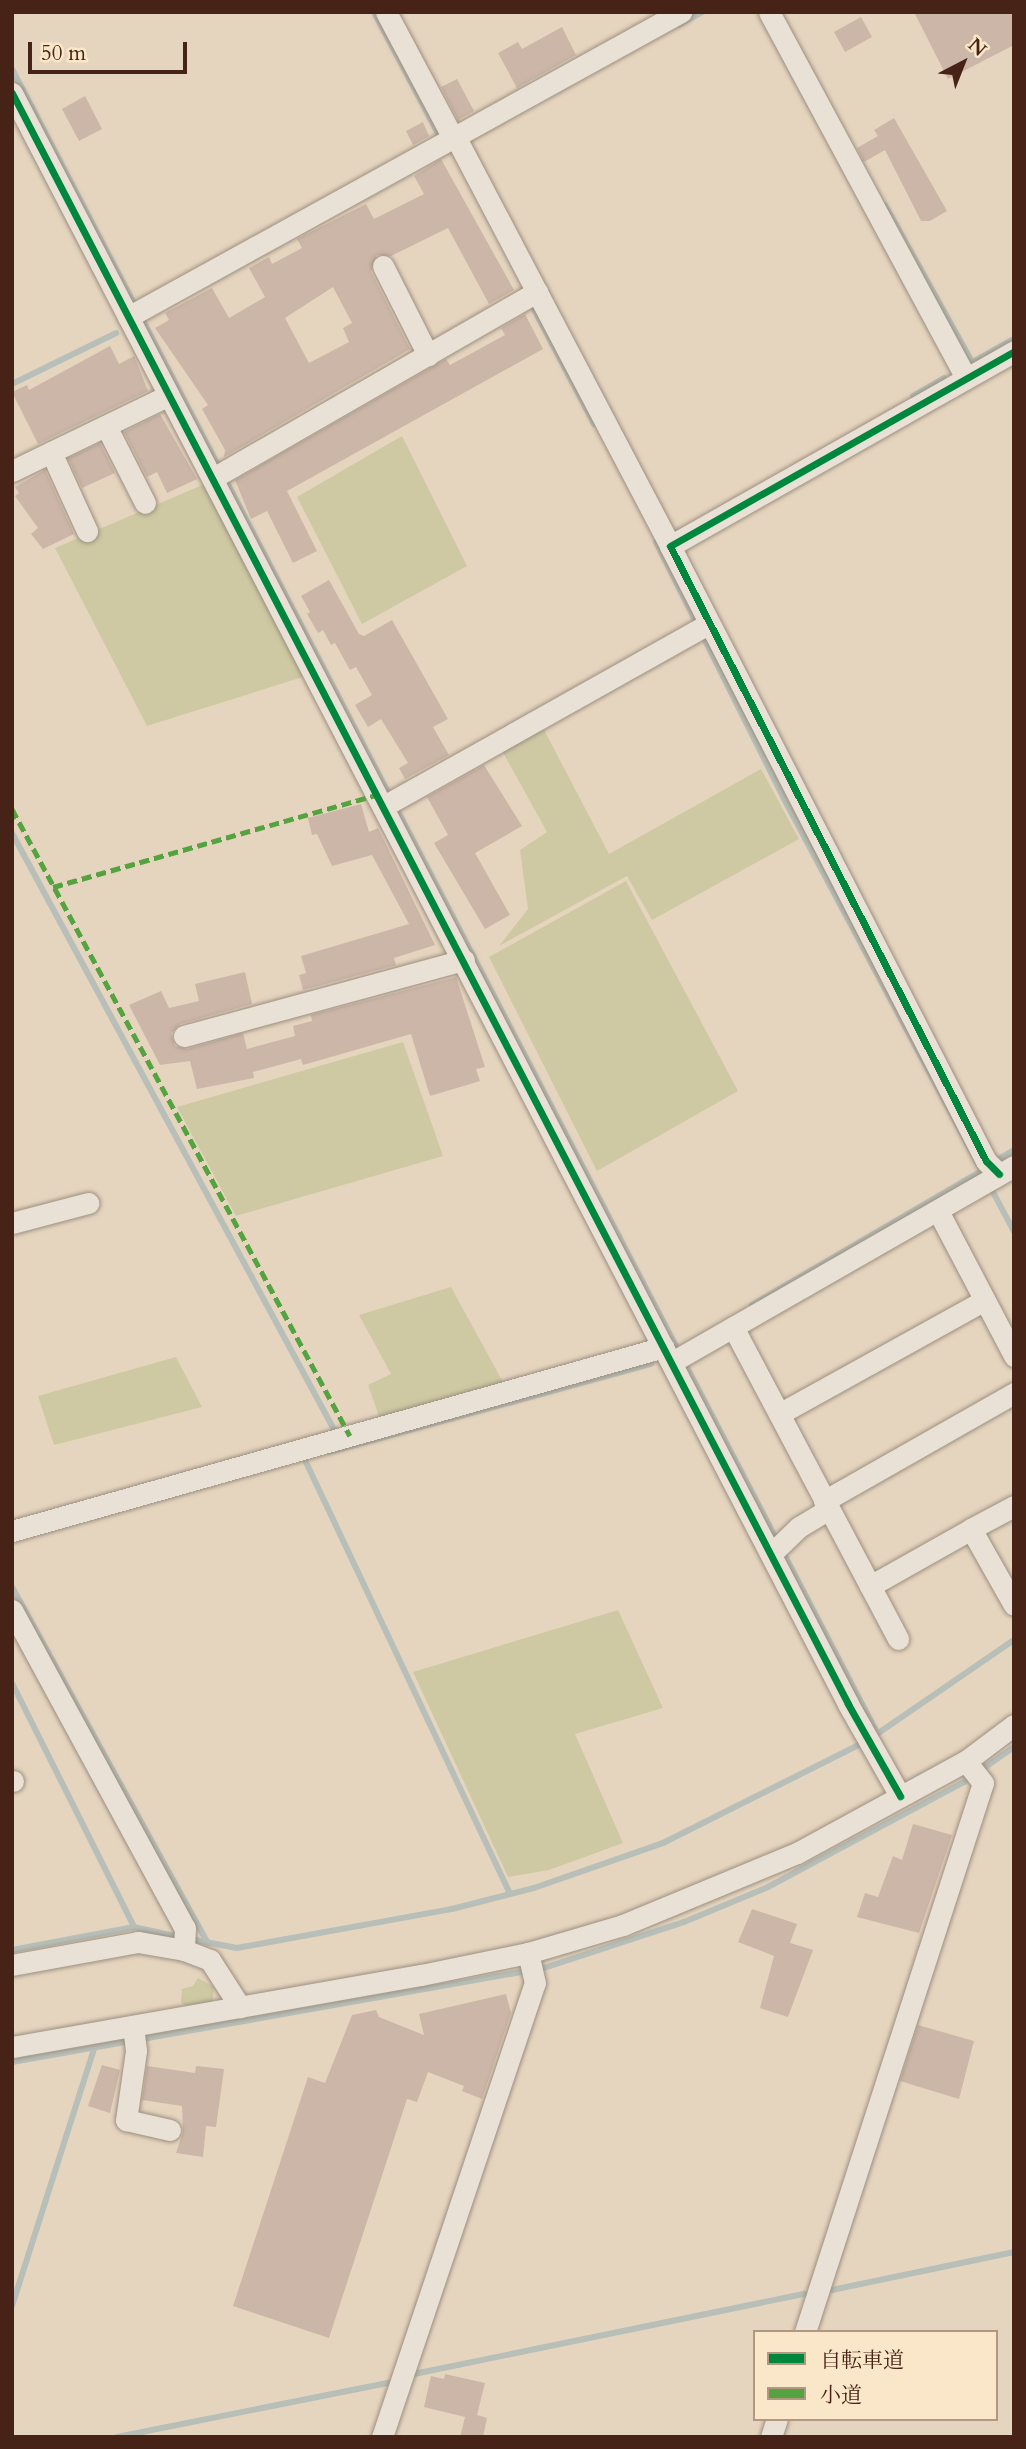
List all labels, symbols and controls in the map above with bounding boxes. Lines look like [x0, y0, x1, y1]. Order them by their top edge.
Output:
scale bar [32, 28, 191, 72]
north arrow [928, 28, 998, 98]
text: N [962, 32, 992, 63]
text: 50 m [41, 39, 86, 68]
legend [753, 2330, 998, 2421]
text: 自転車道 [820, 2346, 904, 2375]
text: 小道 [820, 2381, 862, 2410]

